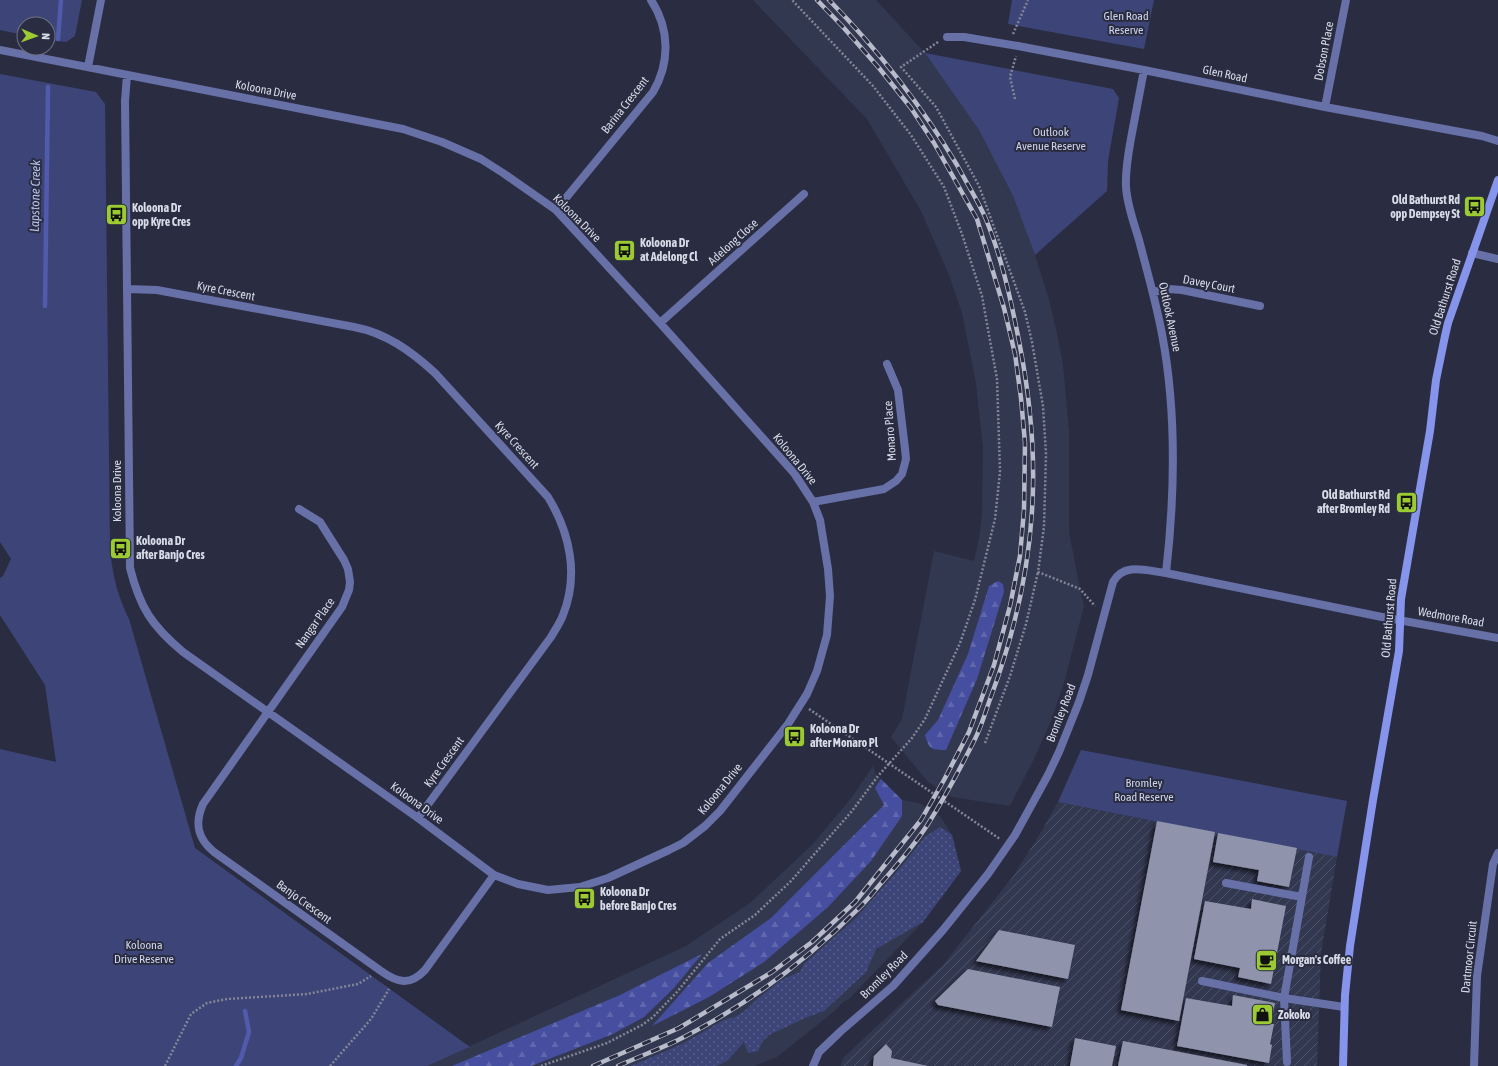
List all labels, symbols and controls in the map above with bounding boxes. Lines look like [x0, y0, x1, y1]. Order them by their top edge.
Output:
park label: Glen Road Reserve [1103, 9, 1149, 37]
north arrow [16, 16, 56, 56]
street label: Dobson Place [1311, 20, 1337, 82]
text: N [40, 33, 52, 40]
street label: Glen Road [1201, 62, 1249, 86]
street label: Barina Crescent [598, 73, 652, 136]
street label: Koloona Drive [234, 77, 298, 103]
park label: Outlook Avenue Reserve [1016, 125, 1086, 153]
water label: Lapstone Creek [27, 160, 43, 232]
street label: Koloona Drive [550, 191, 604, 245]
place label: Old Bathurst Rd opp Dempsey St [1390, 193, 1461, 221]
bus stop icon: Old Bathurst Rd opp Dempsey St [1462, 194, 1488, 220]
place label: Koloona Dr opp Kyre Cres [132, 201, 191, 229]
bus stop icon: Koloona Dr opp Kyre Cres [103, 202, 129, 228]
street label: Adelong Close [705, 216, 761, 268]
place label: Koloona Dr at Adelong Cl [640, 236, 698, 264]
bus stop icon: Koloona Dr at Adelong Cl [611, 237, 637, 263]
street label: Old Bathurst Road [1426, 257, 1464, 337]
street label: Davey Court [1182, 272, 1237, 296]
street label: Kyre Crescent [196, 279, 257, 304]
street label: Outlook Avenue [1156, 281, 1184, 353]
street label: Monaro Place [881, 400, 899, 462]
street label: Kyre Crescent [492, 418, 542, 472]
street label: Koloona Drive [770, 431, 820, 487]
street label: Koloona Drive [110, 460, 124, 522]
place label: Old Bathurst Rd after Bromley Rd [1317, 488, 1390, 516]
bus stop icon: Old Bathurst Rd after Bromley Rd [1393, 489, 1419, 515]
place label: Koloona Dr after Banjo Cres [136, 534, 205, 562]
bus stop icon: Koloona Dr after Banjo Cres [107, 535, 133, 561]
street label: Old Bathurst Road [1379, 578, 1399, 658]
street label: Nangar Place [292, 595, 338, 651]
street label: Wedmore Road [1417, 604, 1485, 630]
street label: Bromley Road [1043, 682, 1079, 744]
place label: Koloona Dr after Monaro Pl [810, 722, 879, 750]
bus stop icon: Koloona Dr after Monaro Pl [781, 723, 807, 749]
street label: Kyre Crescent [421, 734, 467, 790]
street label: Koloona Drive [695, 761, 745, 817]
park label: Bromley Road Reserve [1114, 776, 1174, 804]
street label: Koloona Drive [388, 779, 446, 827]
street label: Banjo Crescent [274, 877, 335, 927]
place label: Koloona Dr before Banjo Cres [600, 885, 677, 913]
bus stop icon: Koloona Dr before Banjo Cres [571, 886, 597, 912]
street label: Dartmoor Circuit [1458, 920, 1480, 994]
park label: Koloona Drive Reserve [114, 938, 174, 966]
cafe icon: Morgan's Coffee [1253, 947, 1279, 973]
street label: Bromley Road [857, 948, 911, 1002]
place label: Morgan's Coffee [1282, 953, 1352, 967]
shop icon: Zokoko [1249, 1002, 1275, 1028]
place label: Zokoko [1278, 1008, 1311, 1022]

